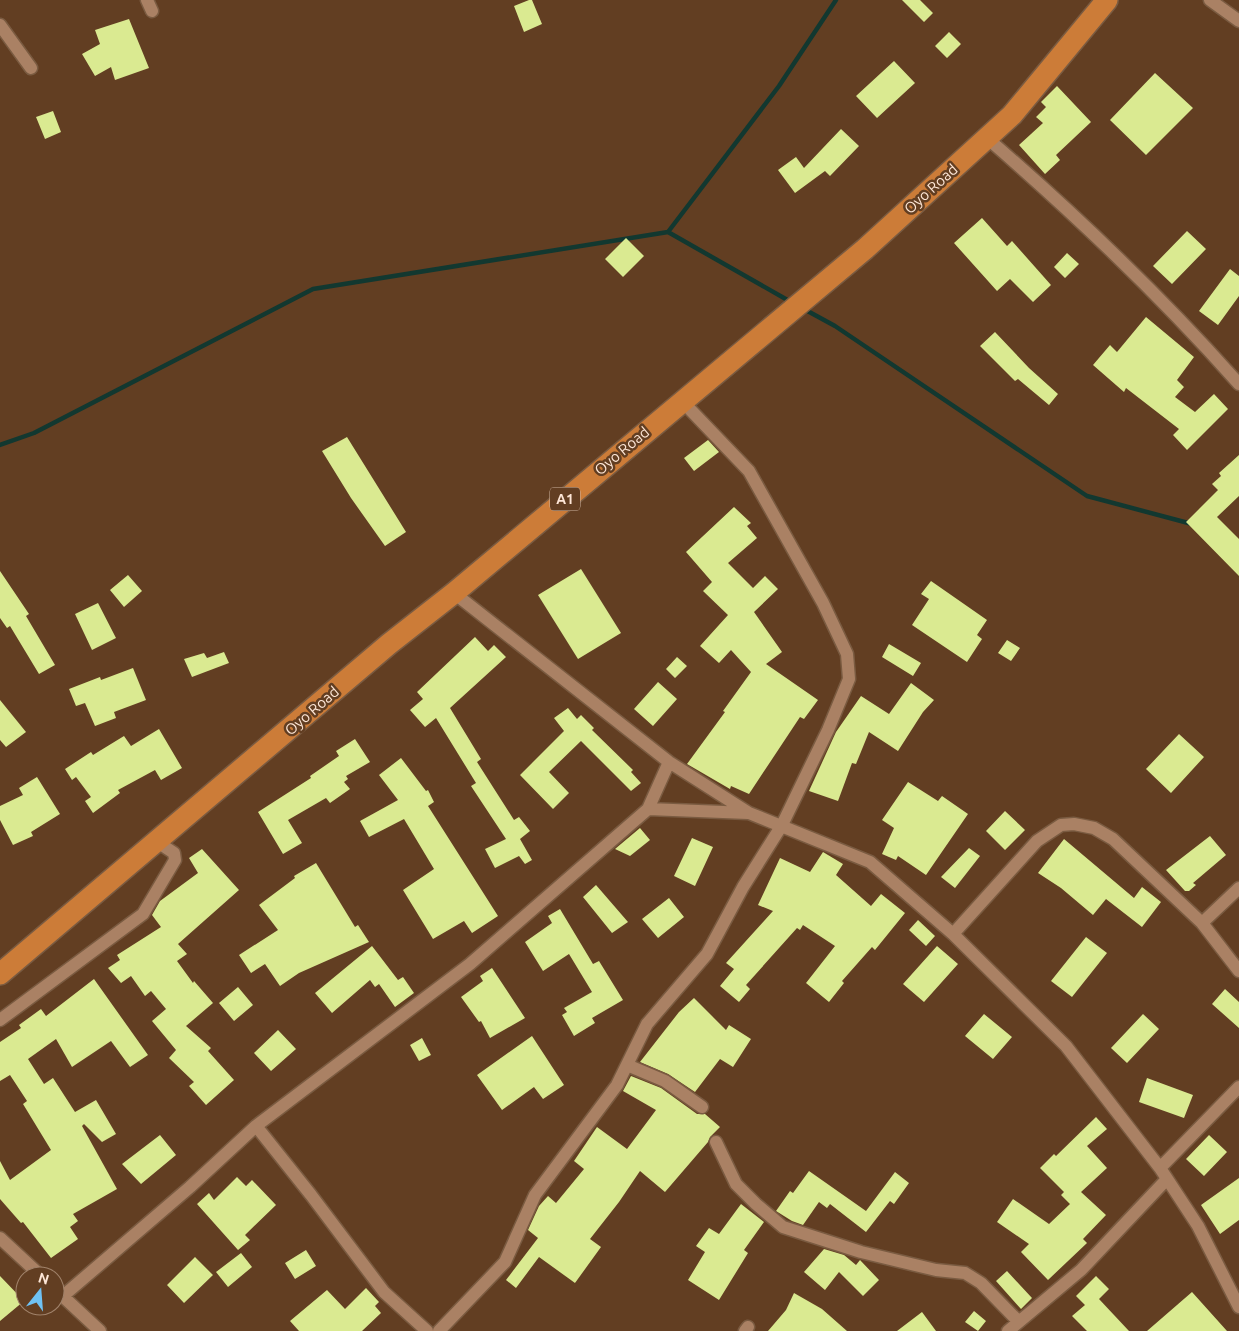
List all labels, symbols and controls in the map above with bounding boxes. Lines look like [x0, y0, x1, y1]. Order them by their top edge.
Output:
street label: Oyo Road [901, 160, 961, 217]
street label: Oyo Road [591, 423, 652, 478]
road number: A1 [550, 488, 580, 510]
street label: Oyo Road [281, 683, 342, 739]
north arrow [15, 1266, 65, 1316]
text: N [36, 1269, 51, 1288]

